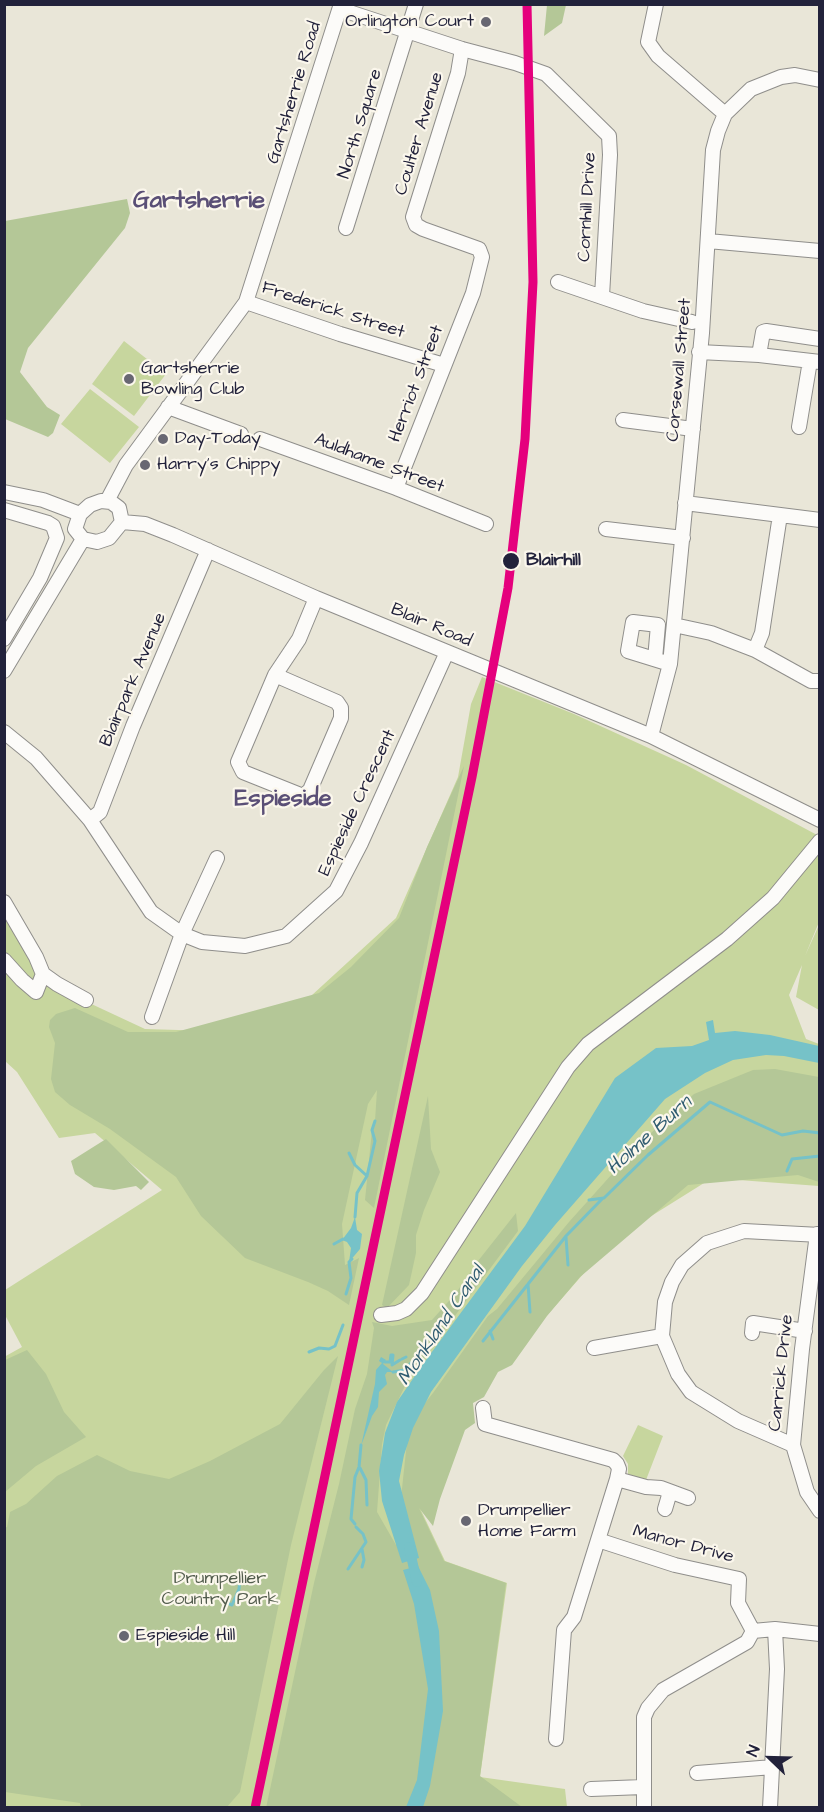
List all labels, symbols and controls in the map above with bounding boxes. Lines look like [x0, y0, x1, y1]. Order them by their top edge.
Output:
place label: Orlington Court [345, 11, 474, 33]
marker: Orlington Court [479, 15, 493, 29]
street label: Gartsherrie Road [263, 19, 327, 167]
street label: North Square [334, 67, 388, 181]
street label: Coulter Avenue [391, 70, 449, 198]
street label: Cornhill Drive [574, 152, 602, 262]
district label: Gartsherrie [133, 188, 265, 216]
street label: Frederick Street [259, 278, 407, 344]
street label: Corsewall Street [663, 297, 697, 443]
street label: Herriot Street [385, 323, 449, 445]
place label: Gartsherrie Bowling Club [141, 358, 244, 400]
marker: Gartsherrie Bowling Club [122, 372, 136, 386]
place label: Day-Today [175, 428, 261, 450]
street label: Auldhame Street [311, 429, 447, 499]
marker: Day-Today [156, 432, 170, 446]
place label: Harry's Chippy [157, 454, 280, 476]
marker: Harry's Chippy [138, 458, 152, 472]
place label: Blairhill [526, 550, 581, 572]
marker: Blairhill [501, 551, 521, 571]
street label: Blair Road [387, 599, 475, 653]
street label: Blairpark Avenue [96, 610, 172, 750]
street label: Espieside Crescent [315, 726, 401, 880]
district label: Espieside [234, 786, 332, 814]
water label: Holme Burn [602, 1092, 698, 1180]
water label: Monkland Canal [393, 1262, 491, 1390]
street label: Carrick Drive [765, 1313, 799, 1433]
place label: Drumpellier Home Farm [478, 1500, 576, 1543]
marker: Drumpellier Home Farm [459, 1514, 473, 1528]
street label: Manor Drive [630, 1521, 736, 1569]
park label: Drumpellier Country Park [162, 1568, 278, 1610]
place label: Espieside Hill [136, 1625, 235, 1647]
marker: Espieside Hill [117, 1629, 131, 1643]
north arrow [740, 1728, 800, 1788]
text: N [741, 1742, 766, 1760]

